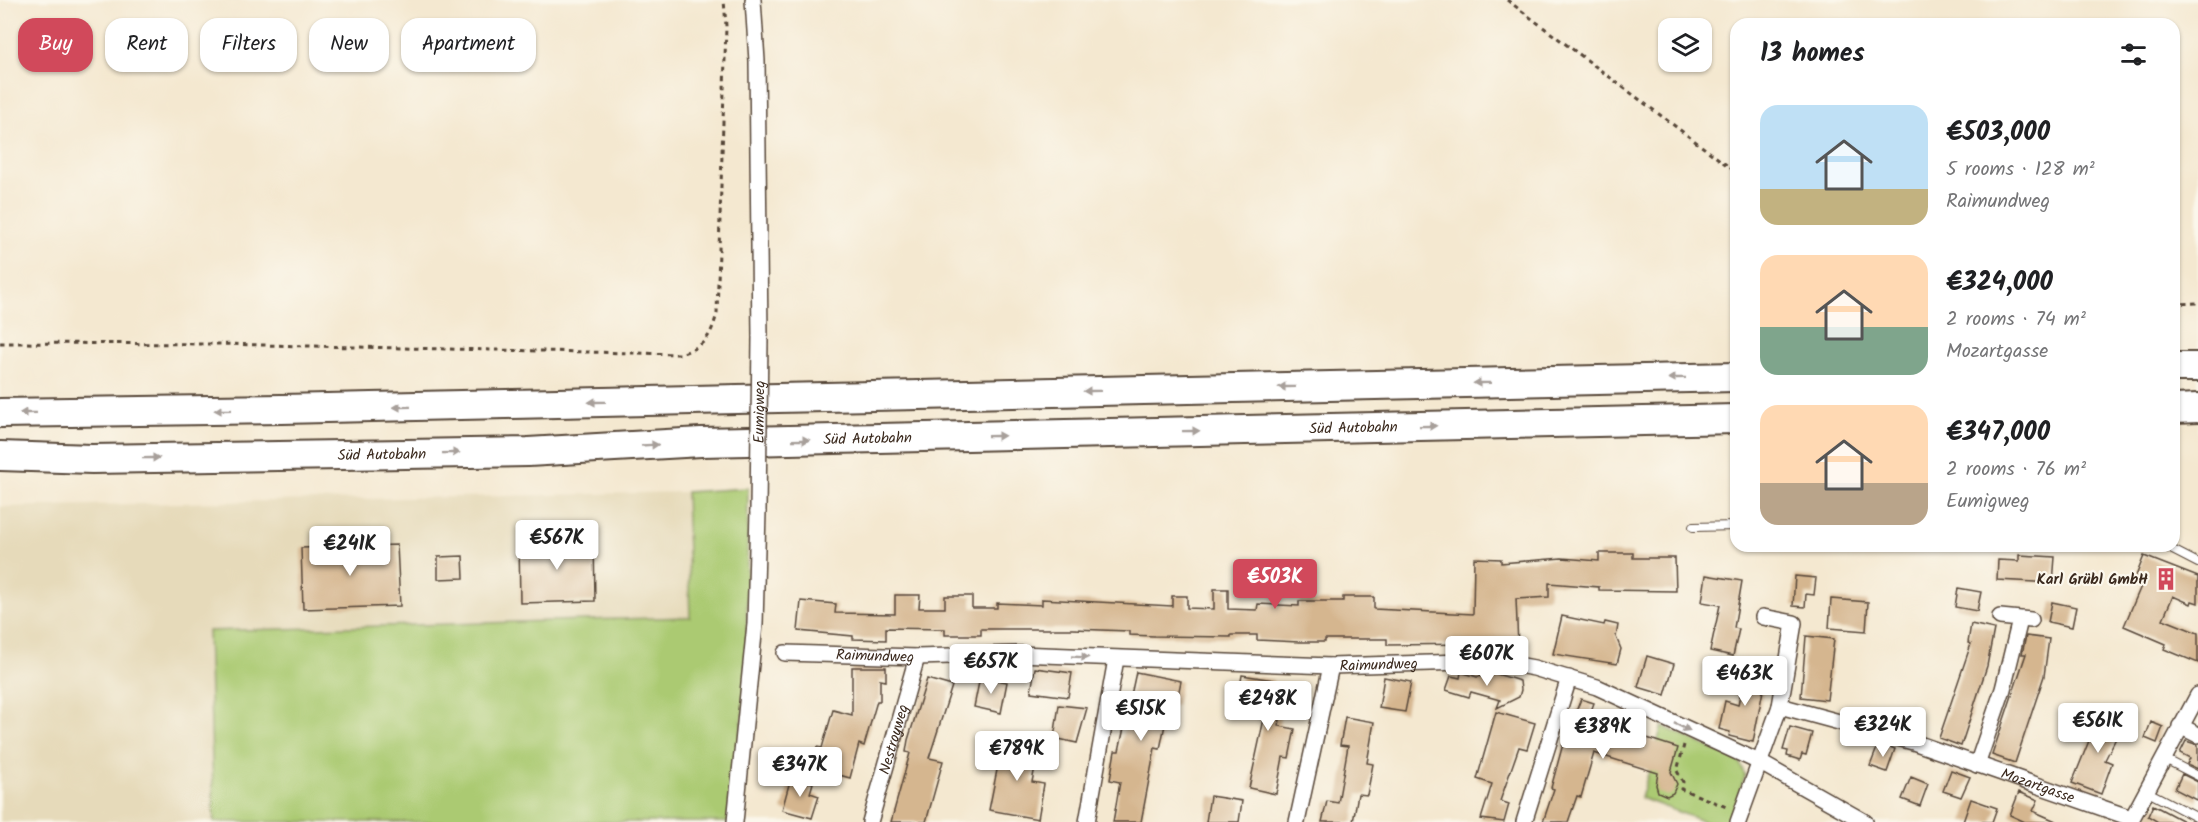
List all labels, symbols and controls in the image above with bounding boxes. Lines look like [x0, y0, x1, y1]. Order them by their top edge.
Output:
chip: Buy [18, 18, 93, 72]
chip: Rent [105, 18, 188, 72]
chip: Filters [200, 18, 297, 72]
chip: New [309, 18, 389, 72]
chip: Apartment [401, 18, 536, 72]
map controls [1658, 18, 1712, 72]
button: layers [1658, 18, 1712, 72]
text: 13 homes [1760, 33, 1865, 75]
icon: filters [2117, 38, 2150, 71]
text: €503,000 [1946, 112, 2050, 154]
icon: home [1808, 129, 1880, 201]
text: 5 rooms · 128 m² [1946, 154, 2095, 186]
text: Raimundweg [1946, 186, 2050, 218]
text: €324,000 [1946, 262, 2053, 304]
icon: home [1808, 279, 1880, 351]
text: 2 rooms · 74 m² [1946, 304, 2086, 336]
text: Mozartgasse [1946, 336, 2048, 368]
one-way arrow [1668, 374, 1687, 383]
one-way arrow [1473, 378, 1492, 388]
street label: Eumigweg [748, 381, 772, 443]
one-way arrow [1278, 382, 1297, 392]
one-way arrow [1083, 387, 1102, 396]
one-way arrow [587, 398, 606, 407]
one-way arrow [392, 402, 411, 411]
one-way arrow [214, 405, 233, 415]
one-way arrow [19, 408, 38, 417]
text: €347,000 [1946, 412, 2050, 454]
street label: Süd Autobahn [1309, 416, 1398, 441]
one-way arrow [1418, 421, 1437, 431]
street label: Süd Autobahn [823, 426, 912, 452]
one-way arrow [1181, 427, 1200, 436]
icon: home [1808, 429, 1880, 501]
one-way arrow [987, 431, 1006, 440]
one-way arrow [792, 435, 811, 445]
one-way arrow [640, 441, 659, 450]
street label: Süd Autobahn [337, 443, 426, 468]
one-way arrow [441, 448, 460, 458]
one-way arrow [141, 454, 160, 463]
text: 2 rooms · 76 m² [1946, 454, 2086, 486]
text: Eumigweg [1946, 486, 2029, 518]
pin: €567K [515, 520, 599, 571]
text: €567K [529, 523, 585, 555]
pin: €241K [308, 526, 392, 577]
text: €241K [323, 529, 377, 561]
pin: €503K [1233, 559, 1317, 610]
text: €503K [1247, 562, 1303, 594]
building icon: Karl Grübl GmbH [2153, 566, 2179, 592]
place label: Karl Grübl GmbH [2037, 568, 2148, 592]
pin: €607K [1445, 636, 1529, 687]
text: €607K [1459, 639, 1515, 671]
street label: Raimundweg [836, 644, 914, 670]
pin: €657K [949, 644, 1033, 695]
text: €657K [963, 647, 1019, 679]
one-way arrow [1071, 652, 1090, 662]
street label: Raimundweg [1339, 652, 1418, 679]
pin: €463K [1703, 656, 1787, 707]
text: €463K [1716, 659, 1774, 691]
pin: €248K [1226, 681, 1310, 732]
text: €248K [1238, 684, 1298, 716]
pin: €515K [1099, 691, 1183, 742]
text: €515K [1116, 694, 1167, 726]
street label: Nestroyweg [873, 702, 916, 777]
pin: €561K [2056, 703, 2140, 754]
text: €561K [2072, 706, 2124, 738]
pin: €324K [1841, 707, 1925, 758]
pin: €389K [1561, 709, 1645, 760]
text: €324K [1854, 710, 1912, 742]
text: €389K [1574, 712, 1632, 744]
one-way arrow [1674, 723, 1691, 732]
pin: €789K [975, 731, 1059, 782]
text: €789K [989, 734, 1045, 766]
pin: €347K [758, 747, 842, 798]
text: €347K [772, 750, 828, 782]
street label: Mozartgasse [1997, 762, 2078, 811]

